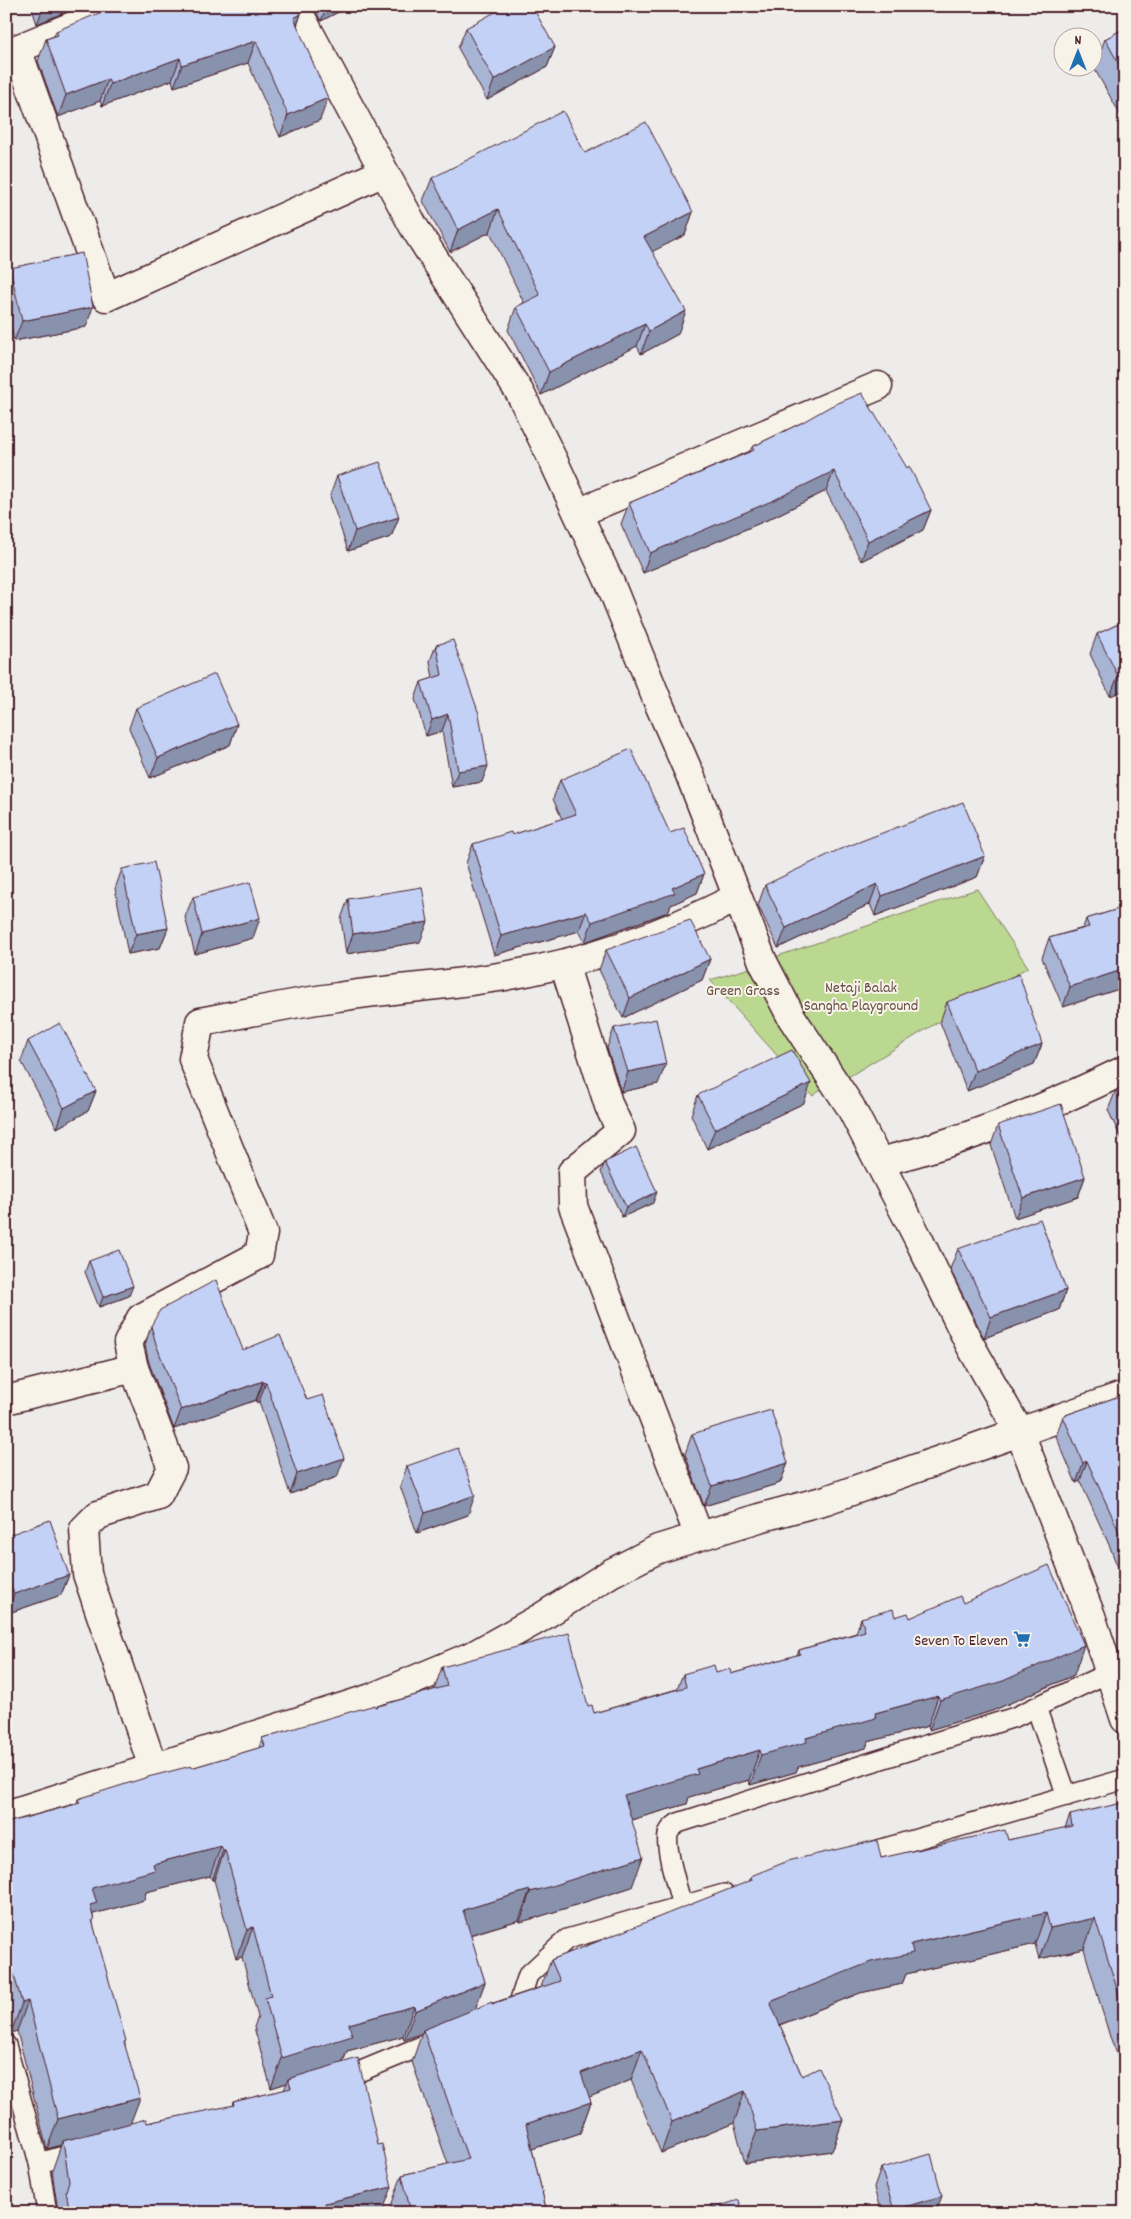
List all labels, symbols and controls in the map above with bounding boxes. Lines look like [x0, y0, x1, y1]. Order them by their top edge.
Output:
north arrow [1054, 28, 1104, 78]
text: N [1075, 31, 1082, 51]
park label: Netaji Balak Sangha Playground [804, 977, 918, 1018]
park label: Green Grass [706, 980, 780, 1003]
supermarket icon: Seven To Eleven [1012, 1629, 1032, 1649]
place label: Seven To Eleven [914, 1630, 1008, 1653]

